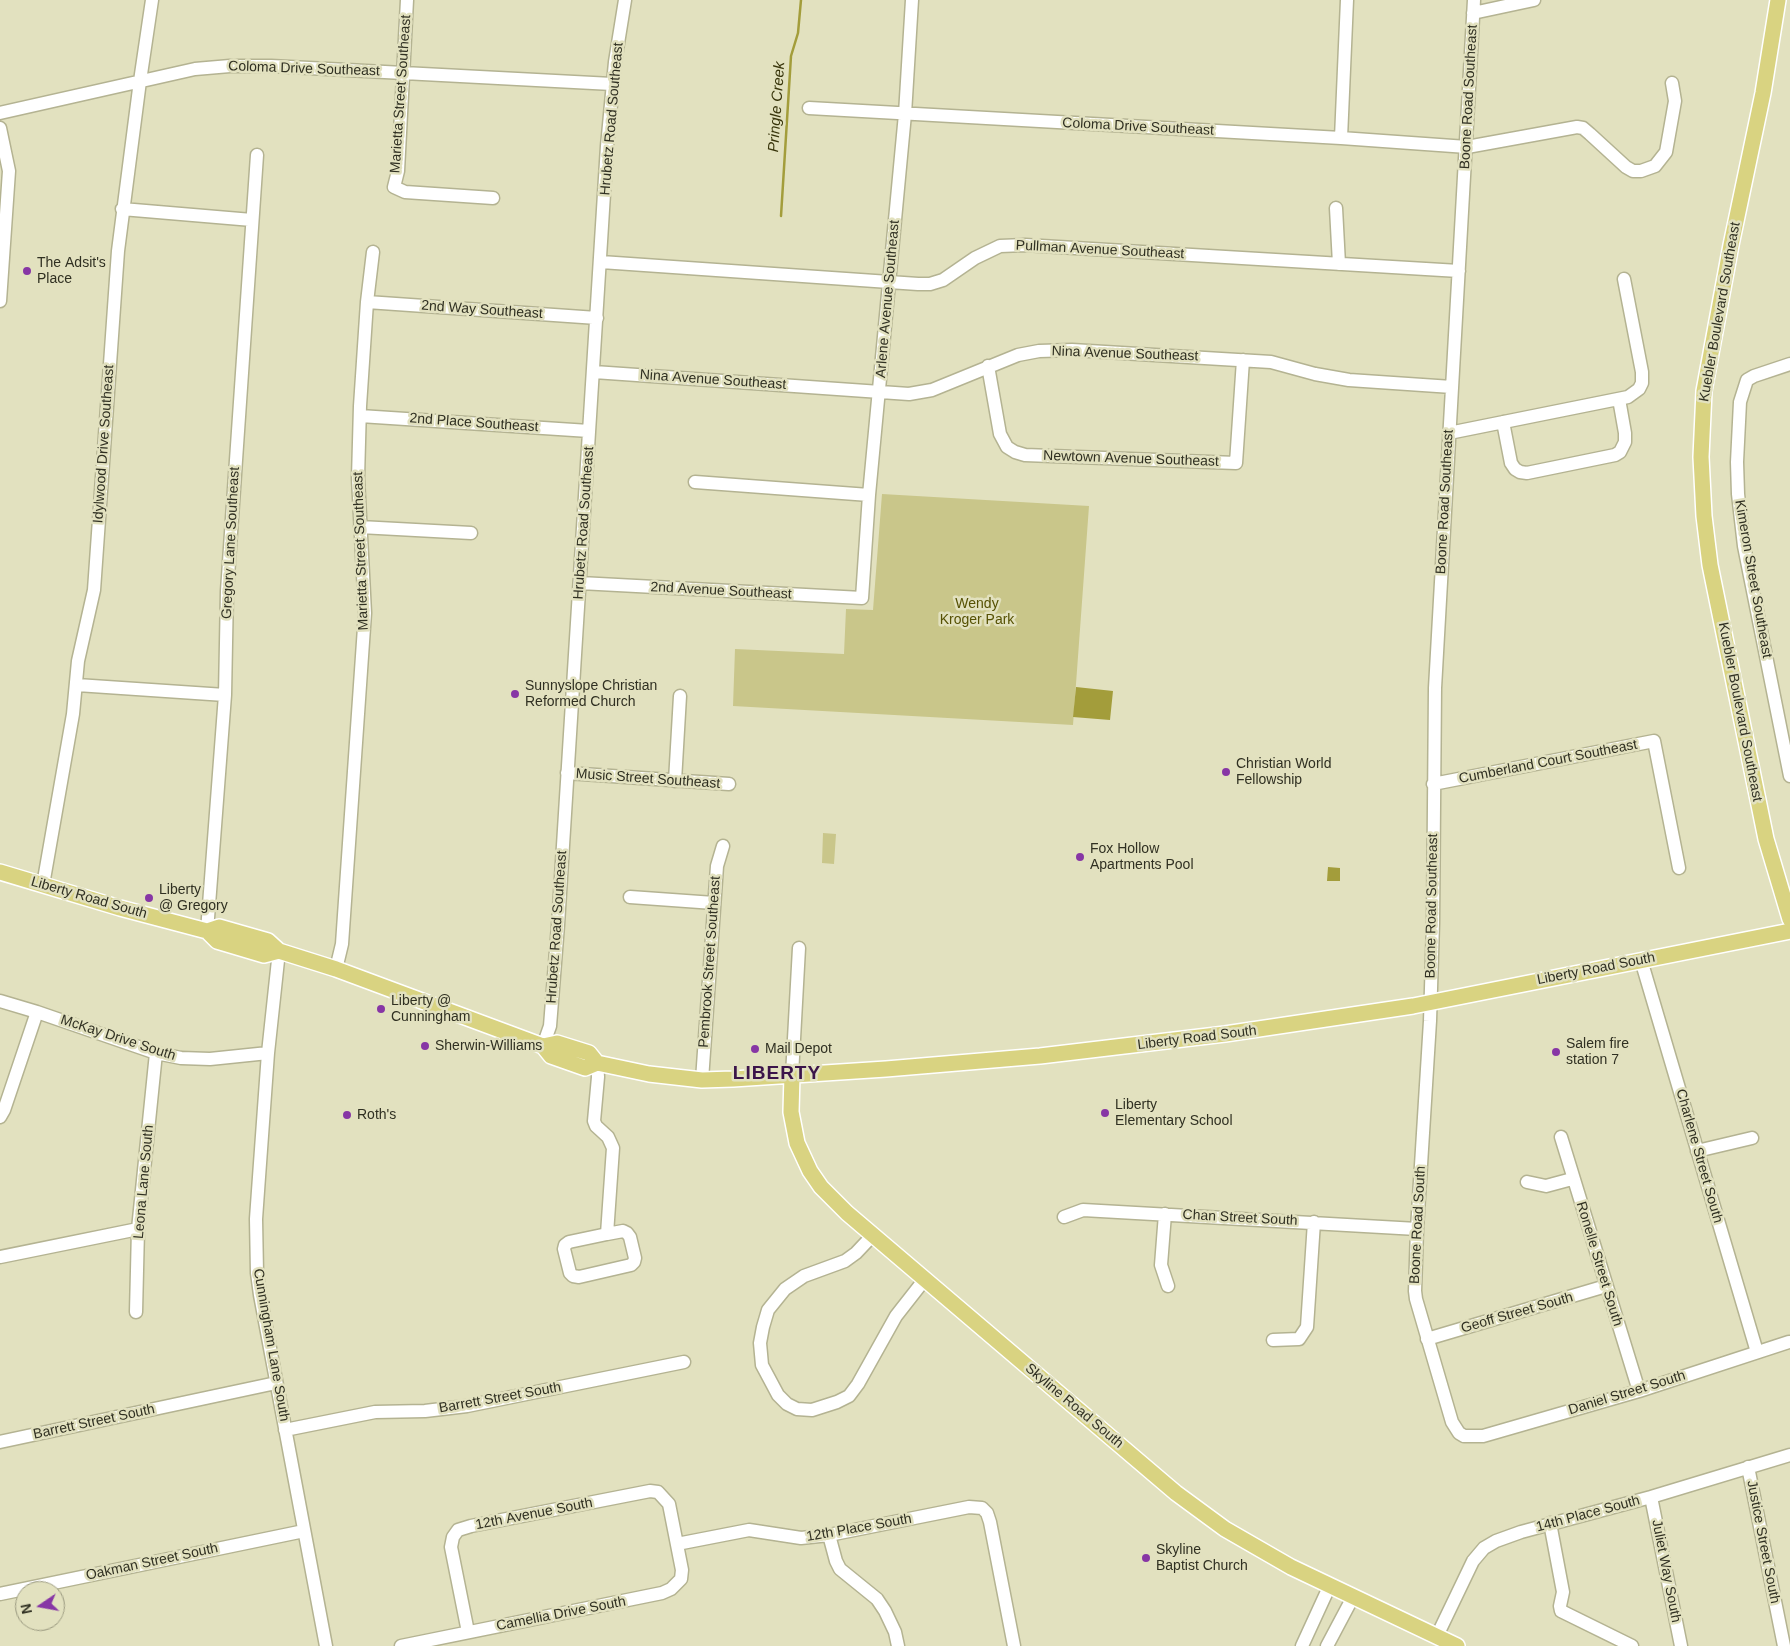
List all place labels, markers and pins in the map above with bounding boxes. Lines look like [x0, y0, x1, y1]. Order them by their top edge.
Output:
place label: The Adsit's Place [37, 255, 106, 288]
marker: The Adsit's Place [21, 265, 33, 277]
place label: Sunnyslope Christian Reformed Church [525, 678, 657, 710]
marker: Sunnyslope Christian Reformed Church [509, 688, 521, 700]
place label: Christian World Fellowship [1236, 756, 1331, 789]
marker: Christian World Fellowship [1220, 766, 1232, 778]
place label: Fox Hollow Apartments Pool [1090, 841, 1193, 874]
marker: Fox Hollow Apartments Pool [1074, 851, 1086, 863]
place label: Liberty @ Gregory [159, 882, 228, 914]
marker: Liberty @ Gregory [143, 892, 155, 904]
place label: Liberty @ Cunningham [391, 993, 470, 1026]
marker: Liberty @ Cunningham [375, 1003, 387, 1015]
place label: Salem fire station 7 [1566, 1036, 1629, 1068]
place label: Sherwin-Williams [435, 1038, 542, 1054]
marker: Sherwin-Williams [419, 1040, 431, 1052]
place label: Mail Depot [765, 1041, 832, 1057]
marker: Mail Depot [749, 1043, 761, 1055]
marker: Salem fire station 7 [1550, 1046, 1562, 1058]
place label: Liberty Elementary School [1115, 1097, 1233, 1130]
place label: Roth's [357, 1107, 396, 1123]
marker: Liberty Elementary School [1099, 1107, 1111, 1119]
marker: Roth's [341, 1109, 353, 1121]
place label: Skyline Baptist Church [1156, 1542, 1248, 1574]
marker: Skyline Baptist Church [1140, 1552, 1152, 1564]

